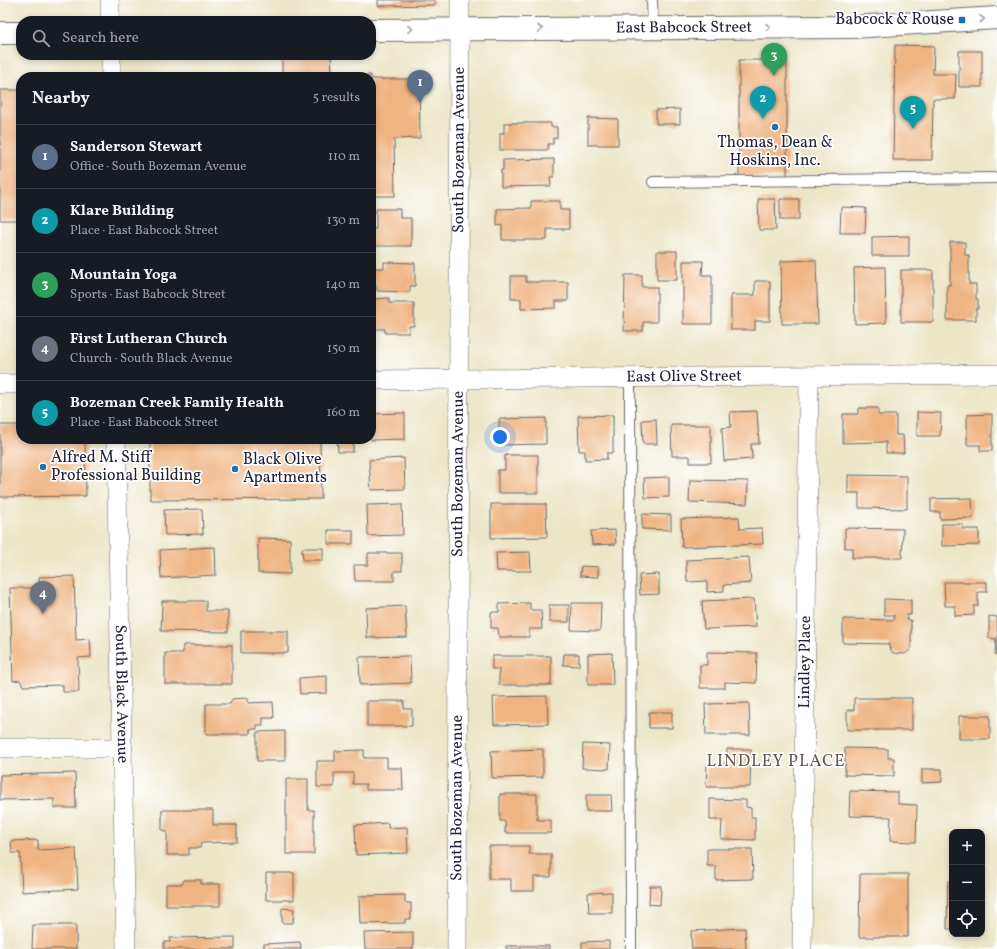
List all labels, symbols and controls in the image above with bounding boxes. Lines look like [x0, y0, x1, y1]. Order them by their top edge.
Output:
place label: Babcock & Rouse [835, 9, 954, 31]
one-way arrow [979, 14, 985, 23]
marker: Babcock & Rouse [957, 15, 967, 25]
search box [16, 16, 376, 60]
street label: East Babcock Street [616, 17, 753, 39]
one-way arrow [765, 23, 771, 31]
one-way arrow [407, 25, 413, 33]
one-way arrow [537, 25, 543, 33]
icon: search [30, 27, 52, 49]
text: Search here [62, 28, 139, 49]
pin: 3 [761, 43, 787, 76]
street label: South Bozeman Avenue [448, 67, 471, 233]
pin: 1 [407, 70, 433, 103]
pin: 2 [750, 86, 776, 119]
text: Nearby [32, 87, 90, 110]
text: 5 results [313, 89, 360, 107]
pin: 5 [900, 96, 926, 129]
marker: Thomas, Dean & Hoskins, Inc. [770, 122, 780, 132]
place label: Thomas, Dean & Hoskins, Inc. [717, 132, 833, 172]
text: Sanderson Stewart [70, 137, 202, 158]
text: 1 [42, 148, 48, 166]
text: 110 m [328, 148, 360, 166]
text: Office · South Bozeman Avenue [70, 158, 246, 176]
text: Klare Building [70, 201, 174, 222]
text: 2 [42, 212, 48, 230]
text: 130 m [327, 212, 360, 230]
text: Place · East Babcock Street [70, 222, 218, 240]
text: Mountain Yoga [70, 265, 177, 286]
text: 3 [42, 276, 48, 294]
text: 140 m [326, 276, 360, 294]
text: Sports · East Babcock Street [70, 286, 226, 304]
text: First Lutheran Church [70, 329, 227, 350]
text: 4 [41, 340, 49, 358]
text: 150 m [327, 340, 360, 358]
text: Church · South Black Avenue [70, 350, 233, 368]
street label: East Olive Street [626, 365, 742, 389]
street label: South Bozeman Avenue [447, 391, 470, 557]
text: Bozeman Creek Family Health [70, 393, 284, 414]
text: 5 [42, 404, 48, 422]
text: 160 m [326, 404, 360, 422]
text: Place · East Babcock Street [70, 414, 218, 432]
your location [490, 427, 510, 447]
place label: Alfred M. Stiff Professional Building [51, 447, 201, 487]
place label: Black Olive Apartments [243, 449, 327, 489]
marker: Alfred M. Stiff Professional Building [38, 462, 48, 472]
marker: Black Olive Apartments [230, 464, 240, 474]
pin: 4 [30, 581, 56, 614]
street label: Lindley Place [794, 615, 817, 709]
street label: South Black Avenue [109, 624, 133, 763]
street label: South Bozeman Avenue [446, 715, 469, 881]
district label: LINDLEY PLACE [707, 750, 845, 773]
map controls [949, 829, 985, 937]
button: + [949, 829, 985, 865]
button: − [949, 865, 985, 901]
button: locate [949, 901, 985, 937]

